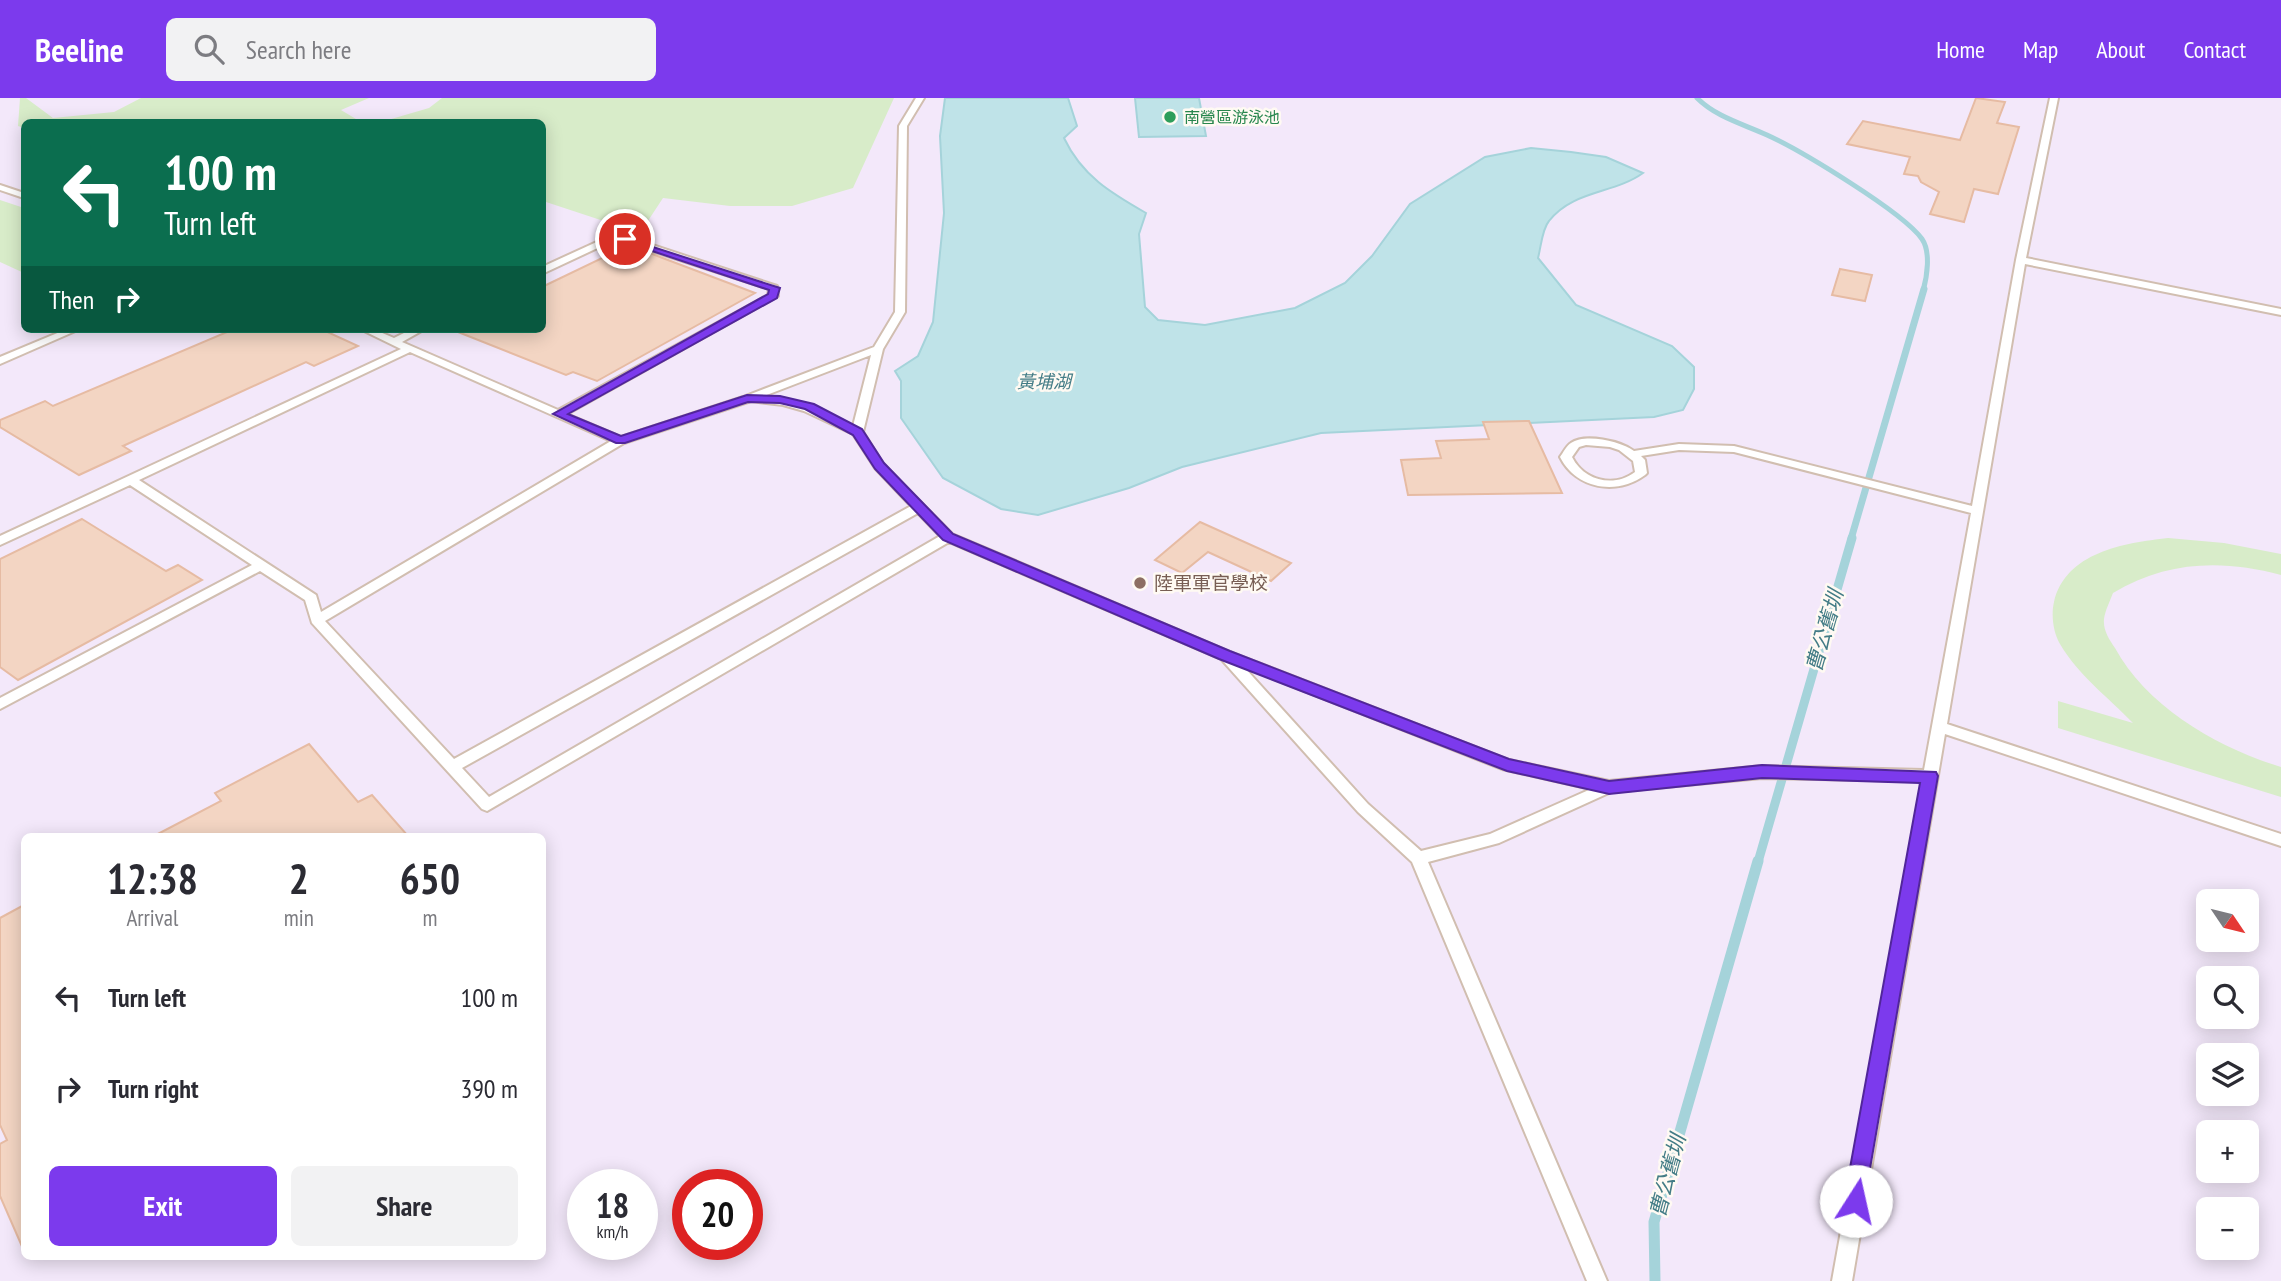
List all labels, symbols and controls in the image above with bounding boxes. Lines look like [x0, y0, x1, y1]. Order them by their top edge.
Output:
search box [166, 18, 656, 81]
text: Beeline [35, 28, 124, 71]
icon: search [190, 30, 228, 68]
text: Search here [246, 33, 351, 66]
text: Home [1936, 34, 1985, 65]
text: Map [2023, 34, 2058, 65]
text: About [2096, 34, 2145, 65]
text: Contact [2183, 34, 2246, 65]
place label: 南營區游泳池 [1184, 107, 1280, 127]
marker: 南營區游泳池 [1162, 109, 1178, 125]
text: 100 m [164, 140, 277, 204]
icon: left [49, 147, 140, 238]
text: Turn left [164, 202, 256, 244]
pin [595, 209, 655, 269]
icon: arrive [606, 220, 644, 258]
icon: right [108, 280, 146, 318]
text: Then [49, 283, 94, 316]
water label: 黃埔湖 [1017, 370, 1074, 393]
place label: 陸軍軍官學校 [1154, 571, 1268, 595]
marker: 陸軍軍官學校 [1132, 575, 1148, 591]
water label: 曹公舊圳 [1800, 584, 1850, 675]
text: 12:38 [107, 851, 198, 906]
text: 2 [289, 851, 309, 906]
text: 650 [400, 851, 460, 906]
north arrow [2196, 889, 2259, 952]
map controls [2196, 889, 2259, 1260]
text: Arrival [126, 903, 178, 932]
text: min [284, 903, 314, 932]
text: m [422, 903, 437, 932]
button: search [2196, 966, 2259, 1029]
icon: left [49, 979, 87, 1017]
text: Turn left [108, 981, 186, 1014]
text: 100 m [460, 981, 518, 1014]
button: layers [2196, 1043, 2259, 1106]
icon: right [49, 1070, 87, 1108]
text: Turn right [108, 1072, 199, 1105]
text: 390 m [460, 1072, 518, 1105]
button: + [2196, 1120, 2259, 1183]
water label: 曹公舊圳 [1644, 1129, 1692, 1220]
position arrow [1819, 1164, 1893, 1238]
button: Exit [49, 1166, 277, 1246]
button: Share [291, 1166, 518, 1246]
speed limit sign: 20 [672, 1169, 763, 1260]
text: 18 [596, 1182, 629, 1228]
button: − [2196, 1197, 2259, 1260]
text: km/h [597, 1220, 628, 1243]

